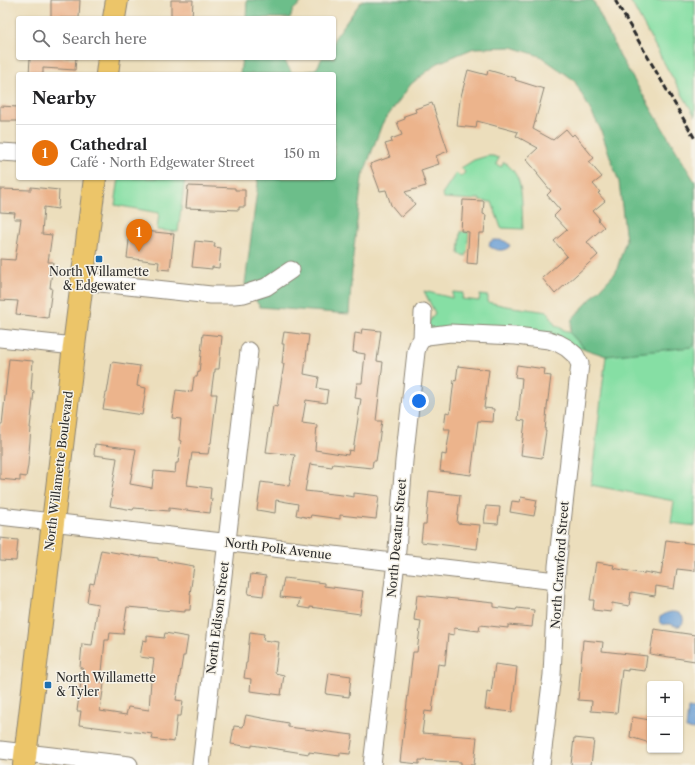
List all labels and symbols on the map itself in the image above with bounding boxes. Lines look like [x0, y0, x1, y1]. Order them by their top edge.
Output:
pin: 1 [126, 219, 152, 252]
marker: North Willamette & Edgewater [94, 254, 104, 264]
place label: North Willamette & Edgewater [49, 264, 149, 293]
street label: North Willamette Boulevard [41, 389, 76, 552]
your location [409, 391, 429, 411]
street label: North Decatur Street [384, 477, 409, 598]
street label: North Crawford Street [548, 500, 572, 629]
street label: North Polk Avenue [224, 535, 333, 563]
street label: North Edison Street [203, 560, 232, 675]
place label: North Willamette & Tyler [56, 670, 156, 699]
marker: North Willamette & Tyler [43, 680, 53, 690]

